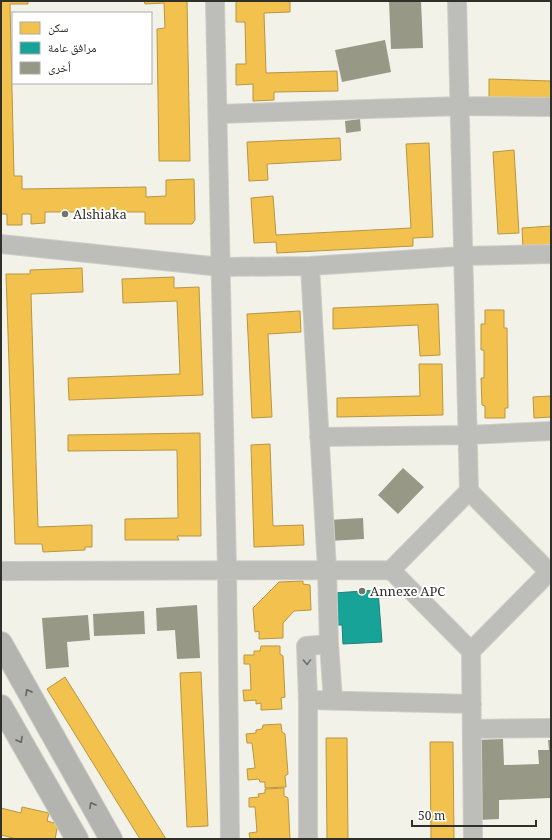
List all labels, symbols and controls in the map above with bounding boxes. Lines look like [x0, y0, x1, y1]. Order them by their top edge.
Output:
legend [12, 12, 152, 84]
text: سكن [48, 19, 69, 40]
text: مرافق عامة [48, 39, 97, 60]
text: أخرى [48, 59, 71, 80]
place label: Alshiaka [73, 205, 127, 227]
marker: Alshiaka [60, 209, 70, 219]
place label: Annexe APC [370, 582, 445, 604]
marker: Annexe APC [357, 586, 367, 596]
one-way arrow [303, 659, 311, 665]
one-way arrow [26, 689, 33, 696]
one-way arrow [16, 736, 23, 743]
one-way arrow [89, 802, 97, 809]
scale bar [412, 802, 536, 828]
text: 50 m [418, 807, 445, 828]

